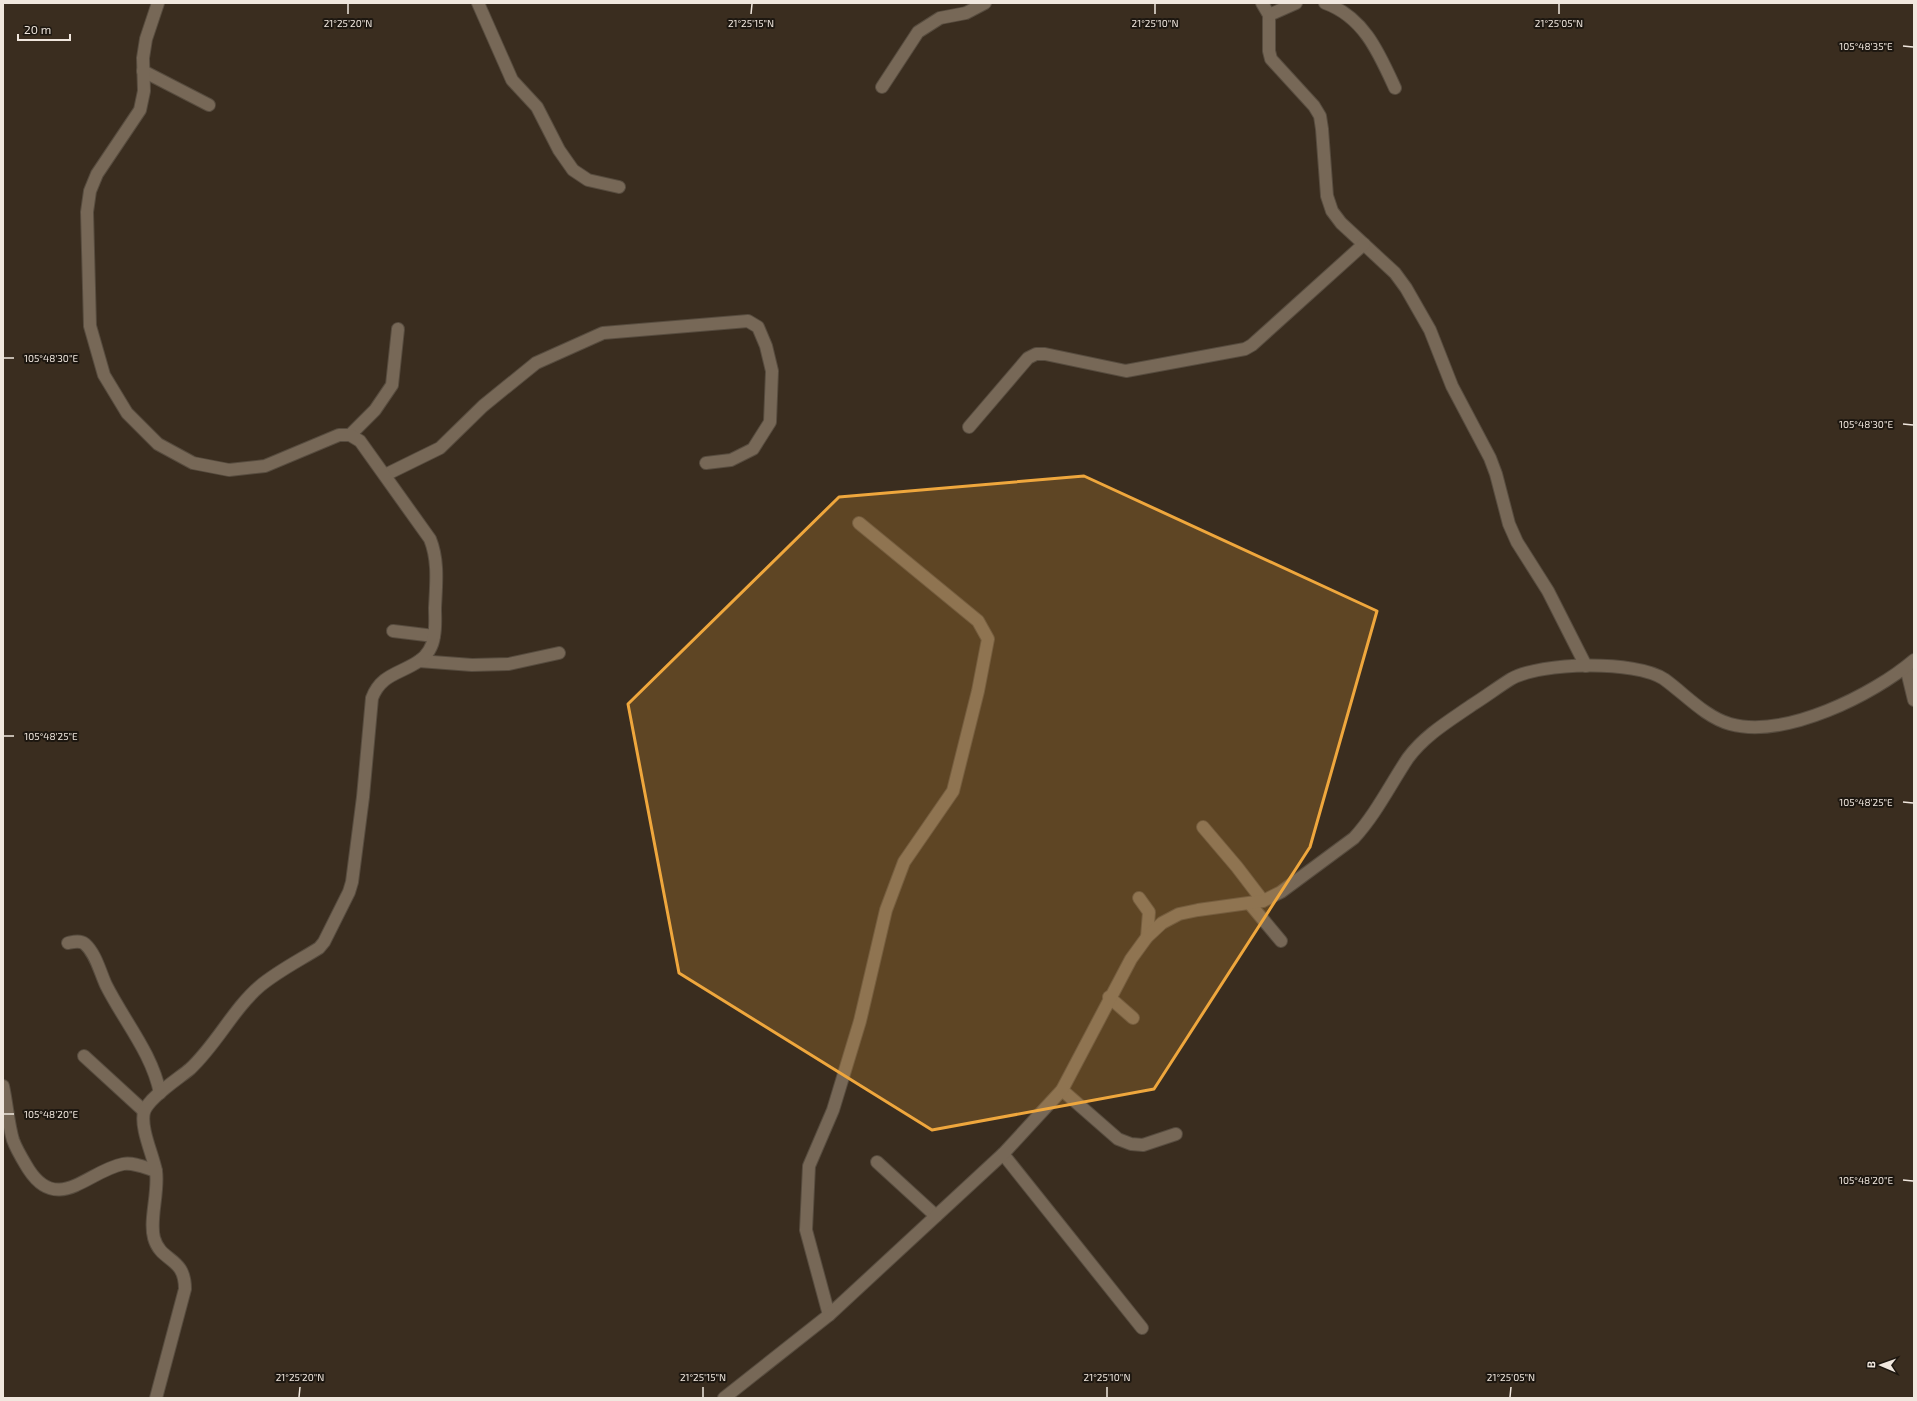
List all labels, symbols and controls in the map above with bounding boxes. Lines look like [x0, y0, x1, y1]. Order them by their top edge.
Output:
scale bar [18, 16, 70, 42]
text: 21°25'20"N [324, 17, 372, 29]
text: 21°25'15"N [728, 17, 774, 29]
text: 21°25'10"N [1132, 17, 1178, 29]
text: 21°25'05"N [1535, 17, 1583, 29]
text: 20 m [24, 22, 51, 36]
text: 105°48'35"E [1839, 40, 1893, 52]
text: 105°48'30"E [24, 352, 78, 364]
text: 105°48'30"E [1839, 418, 1893, 430]
text: 105°48'25"E [24, 730, 78, 742]
text: 105°48'25"E [1839, 796, 1893, 808]
text: 105°48'20"E [24, 1108, 78, 1120]
text: 105°48'20"E [1839, 1174, 1893, 1186]
north arrow [1861, 1345, 1901, 1385]
text: B [1864, 1361, 1877, 1368]
text: 21°25'20"N [276, 1371, 324, 1383]
text: 21°25'15"N [680, 1371, 726, 1383]
text: 21°25'10"N [1084, 1371, 1130, 1383]
text: 21°25'05"N [1487, 1371, 1535, 1383]

